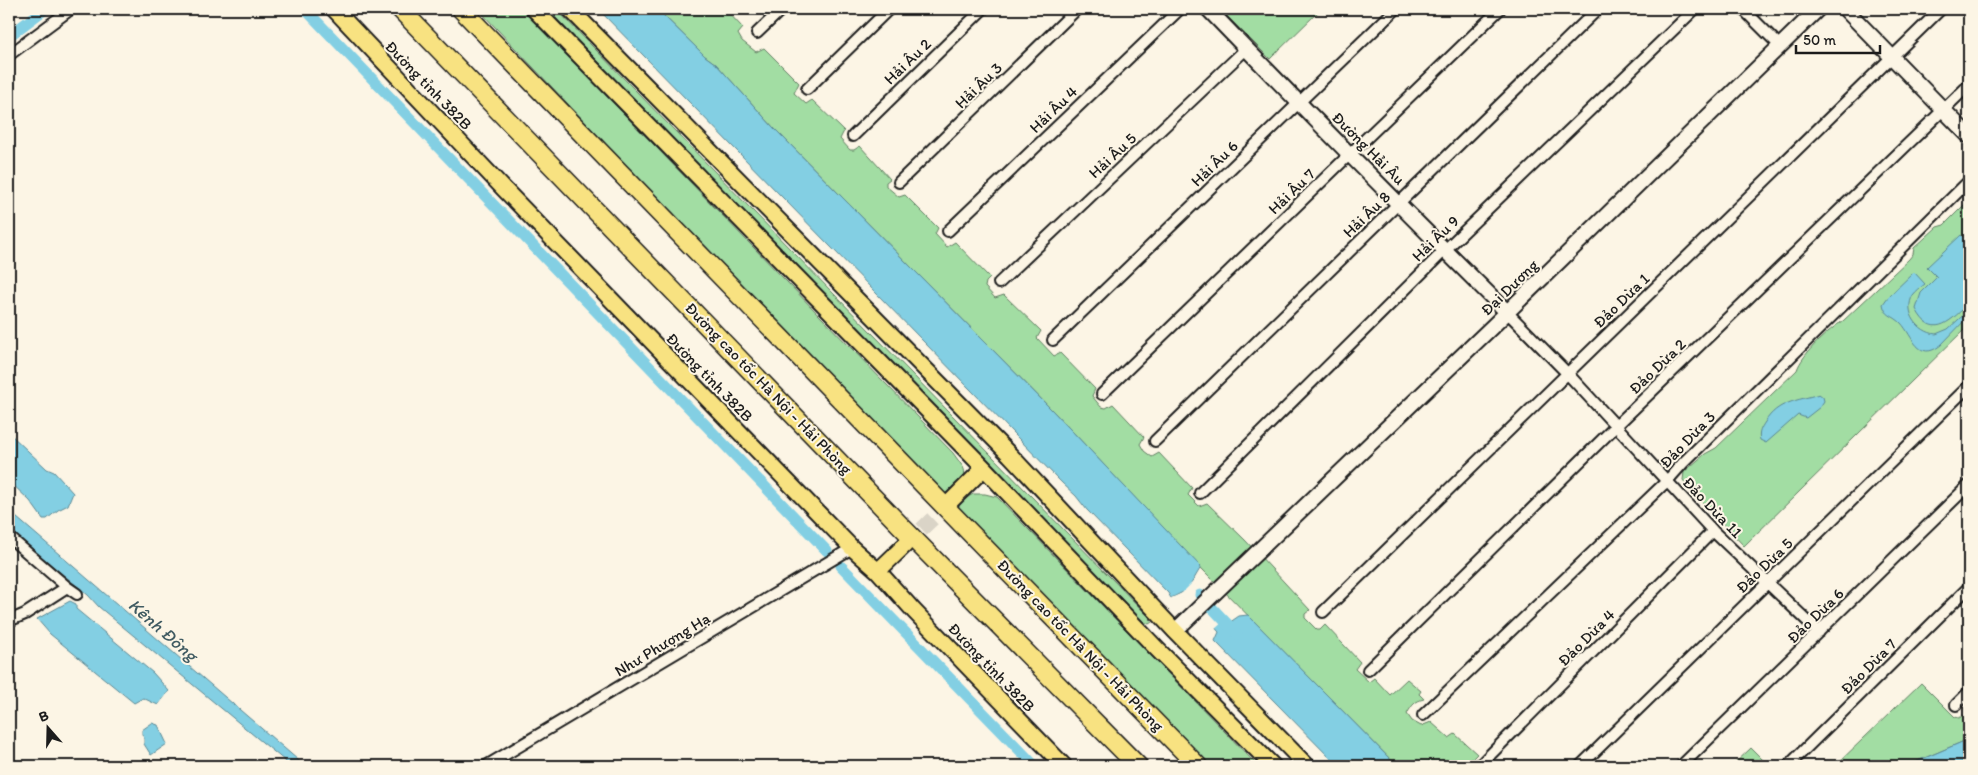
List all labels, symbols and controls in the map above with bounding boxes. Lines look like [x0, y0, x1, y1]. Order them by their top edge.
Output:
scale bar [1796, 22, 1879, 54]
text: 50 m [1803, 31, 1836, 49]
street label: Hải Âu 2 [880, 34, 935, 88]
street label: Đường tỉnh 382B [381, 37, 476, 134]
street label: Hải Âu 3 [951, 58, 1006, 112]
street label: Hải Âu 4 [1025, 82, 1082, 137]
street label: Đường Hải Âu [1328, 108, 1409, 189]
street label: Hải Âu 5 [1085, 129, 1140, 182]
street label: Hải Âu 6 [1187, 136, 1242, 190]
street label: Hải Âu 7 [1264, 164, 1319, 218]
street label: Hải Âu 8 [1339, 187, 1394, 241]
street label: Hải Âu 9 [1408, 211, 1463, 265]
street label: Đại Dương [1477, 255, 1543, 319]
street label: Đảo Dừa 1 [1589, 269, 1654, 332]
street label: Đường cao tốc Hà Nội - Hải Phòng [681, 298, 856, 479]
street label: Đường tỉnh 382B [662, 329, 757, 426]
street label: Đảo Dừa 2 [1625, 334, 1690, 398]
street label: Đảo Dừa 3 [1656, 407, 1719, 472]
street label: Đảo Dừa 11 [1679, 473, 1747, 542]
street label: Đảo Dừa 5 [1732, 534, 1797, 597]
street label: Đường cao tốc Hà Nội - Hải Phòng [993, 555, 1168, 736]
street label: Đảo Dừa 6 [1783, 584, 1848, 647]
water label: Kênh Đông [124, 594, 204, 668]
street label: Đảo Dừa 4 [1554, 605, 1619, 670]
street label: Như Phượng Hạ [611, 608, 714, 680]
street label: Đường tỉnh 382B [944, 619, 1039, 716]
street label: Đảo Dừa 7 [1837, 635, 1900, 698]
north arrow [22, 702, 72, 752]
text: B [37, 707, 51, 726]

